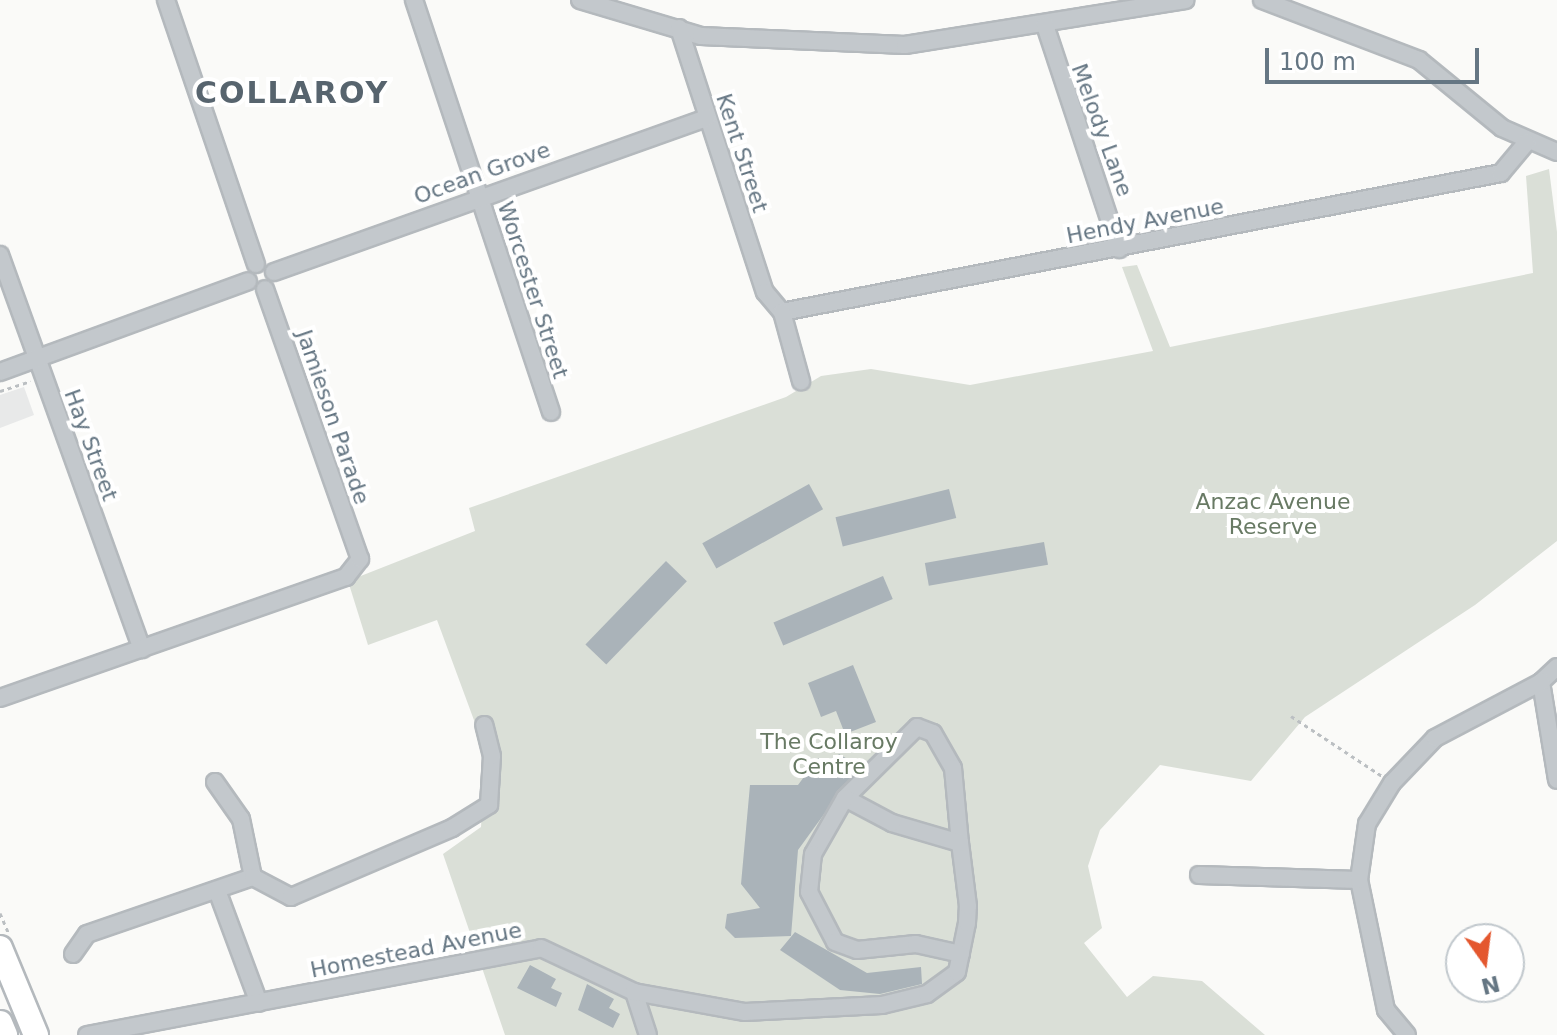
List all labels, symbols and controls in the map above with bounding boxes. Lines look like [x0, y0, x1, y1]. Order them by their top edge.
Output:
scale bar [1269, 32, 1483, 82]
text: 100 m [1279, 48, 1356, 76]
street label: Melody Lane [1066, 60, 1138, 200]
district label: COLLAROY [195, 75, 389, 111]
street label: Kent Street [710, 90, 774, 216]
street label: Ocean Grove [410, 136, 554, 210]
street label: Hendy Avenue [1064, 193, 1226, 249]
street label: Worcester Street [492, 198, 574, 382]
street label: Jamieson Parade [291, 326, 375, 508]
street label: Hay Street [59, 386, 123, 504]
park label: Anzac Avenue Reserve [1196, 488, 1350, 540]
park label: The Collaroy Centre [760, 728, 898, 780]
street label: Homestead Avenue [308, 917, 524, 983]
north arrow [1445, 923, 1525, 1003]
text: N [1478, 970, 1502, 999]

